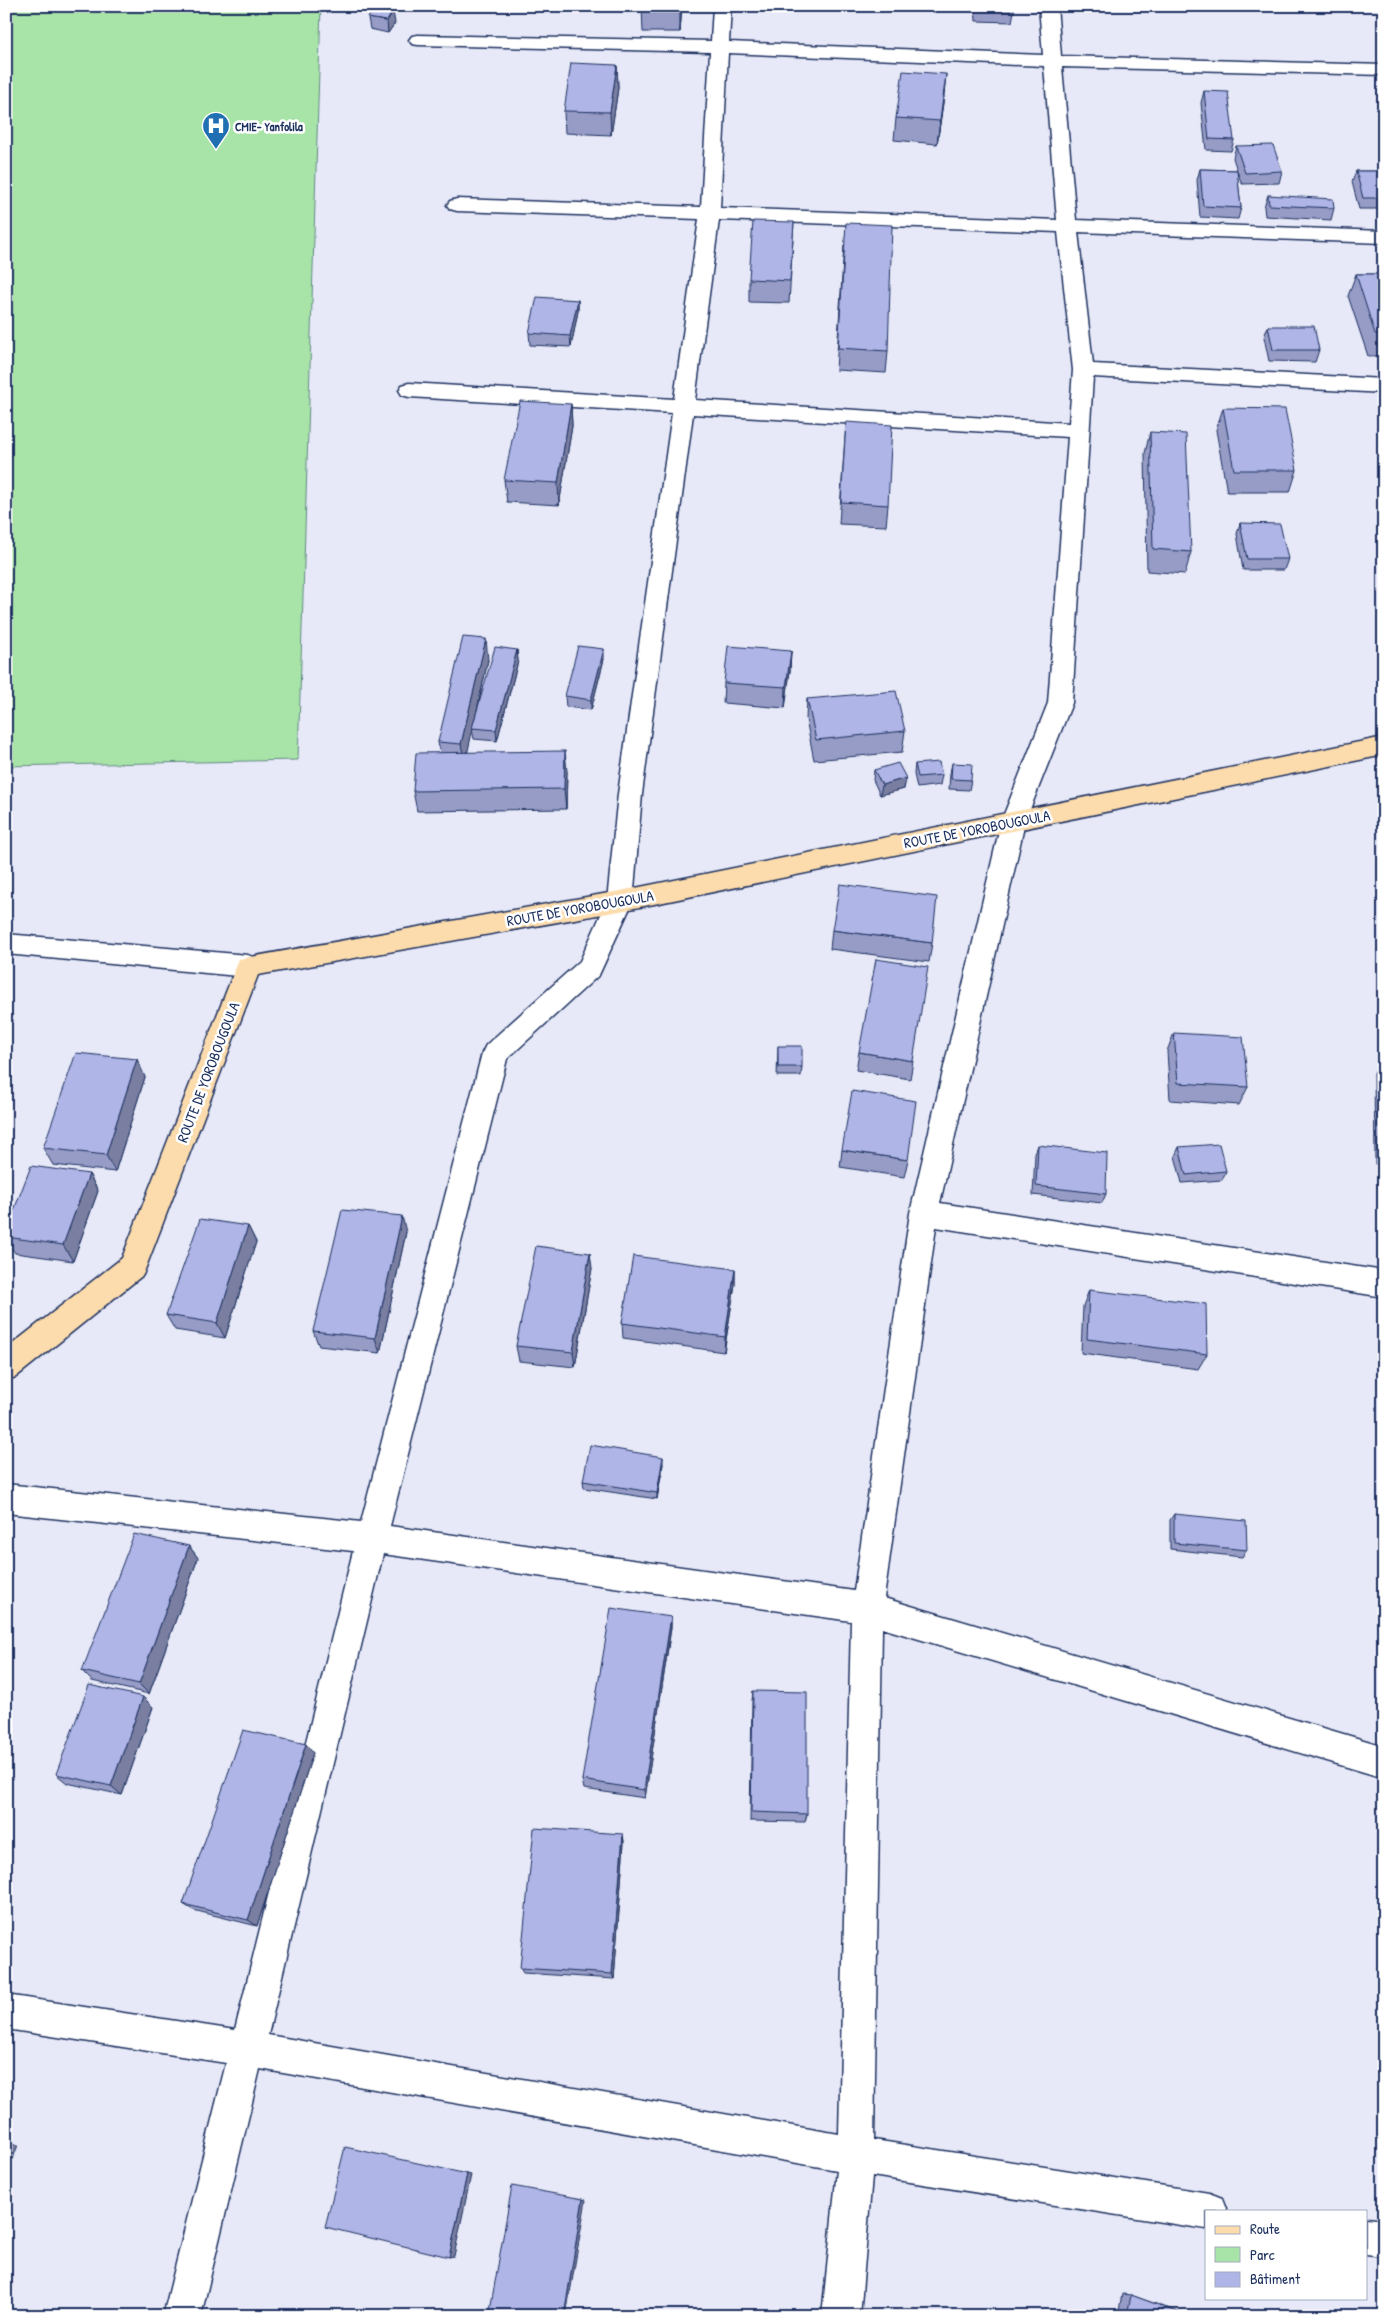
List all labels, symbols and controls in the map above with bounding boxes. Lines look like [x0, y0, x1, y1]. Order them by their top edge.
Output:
hospital icon: CMIE- Yanfolila [201, 111, 231, 150]
place label: CMIE- Yanfolila [235, 118, 303, 135]
street label: ROUTE DE YOROBOUGOULA [902, 804, 1053, 853]
street label: ROUTE DE YOROBOUGOULA [505, 885, 656, 931]
street label: ROUTE DE YOROBOUGOULA [172, 998, 245, 1145]
legend [1205, 2210, 1368, 2300]
text: Route [1250, 2218, 1280, 2239]
text: Parc [1250, 2244, 1275, 2265]
text: Bâtiment [1250, 2268, 1301, 2289]

